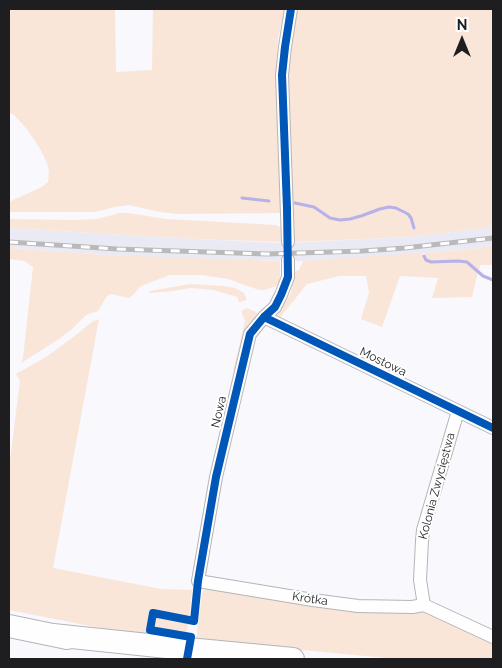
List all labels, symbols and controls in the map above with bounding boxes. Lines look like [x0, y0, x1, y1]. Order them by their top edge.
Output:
north arrow [437, 15, 487, 65]
text: N [457, 17, 467, 33]
street label: Mostowa [357, 344, 409, 380]
street label: Nowa [208, 395, 230, 429]
street label: Kolonia Zwycięstwa [416, 431, 458, 541]
street label: Krótka [291, 589, 329, 609]

